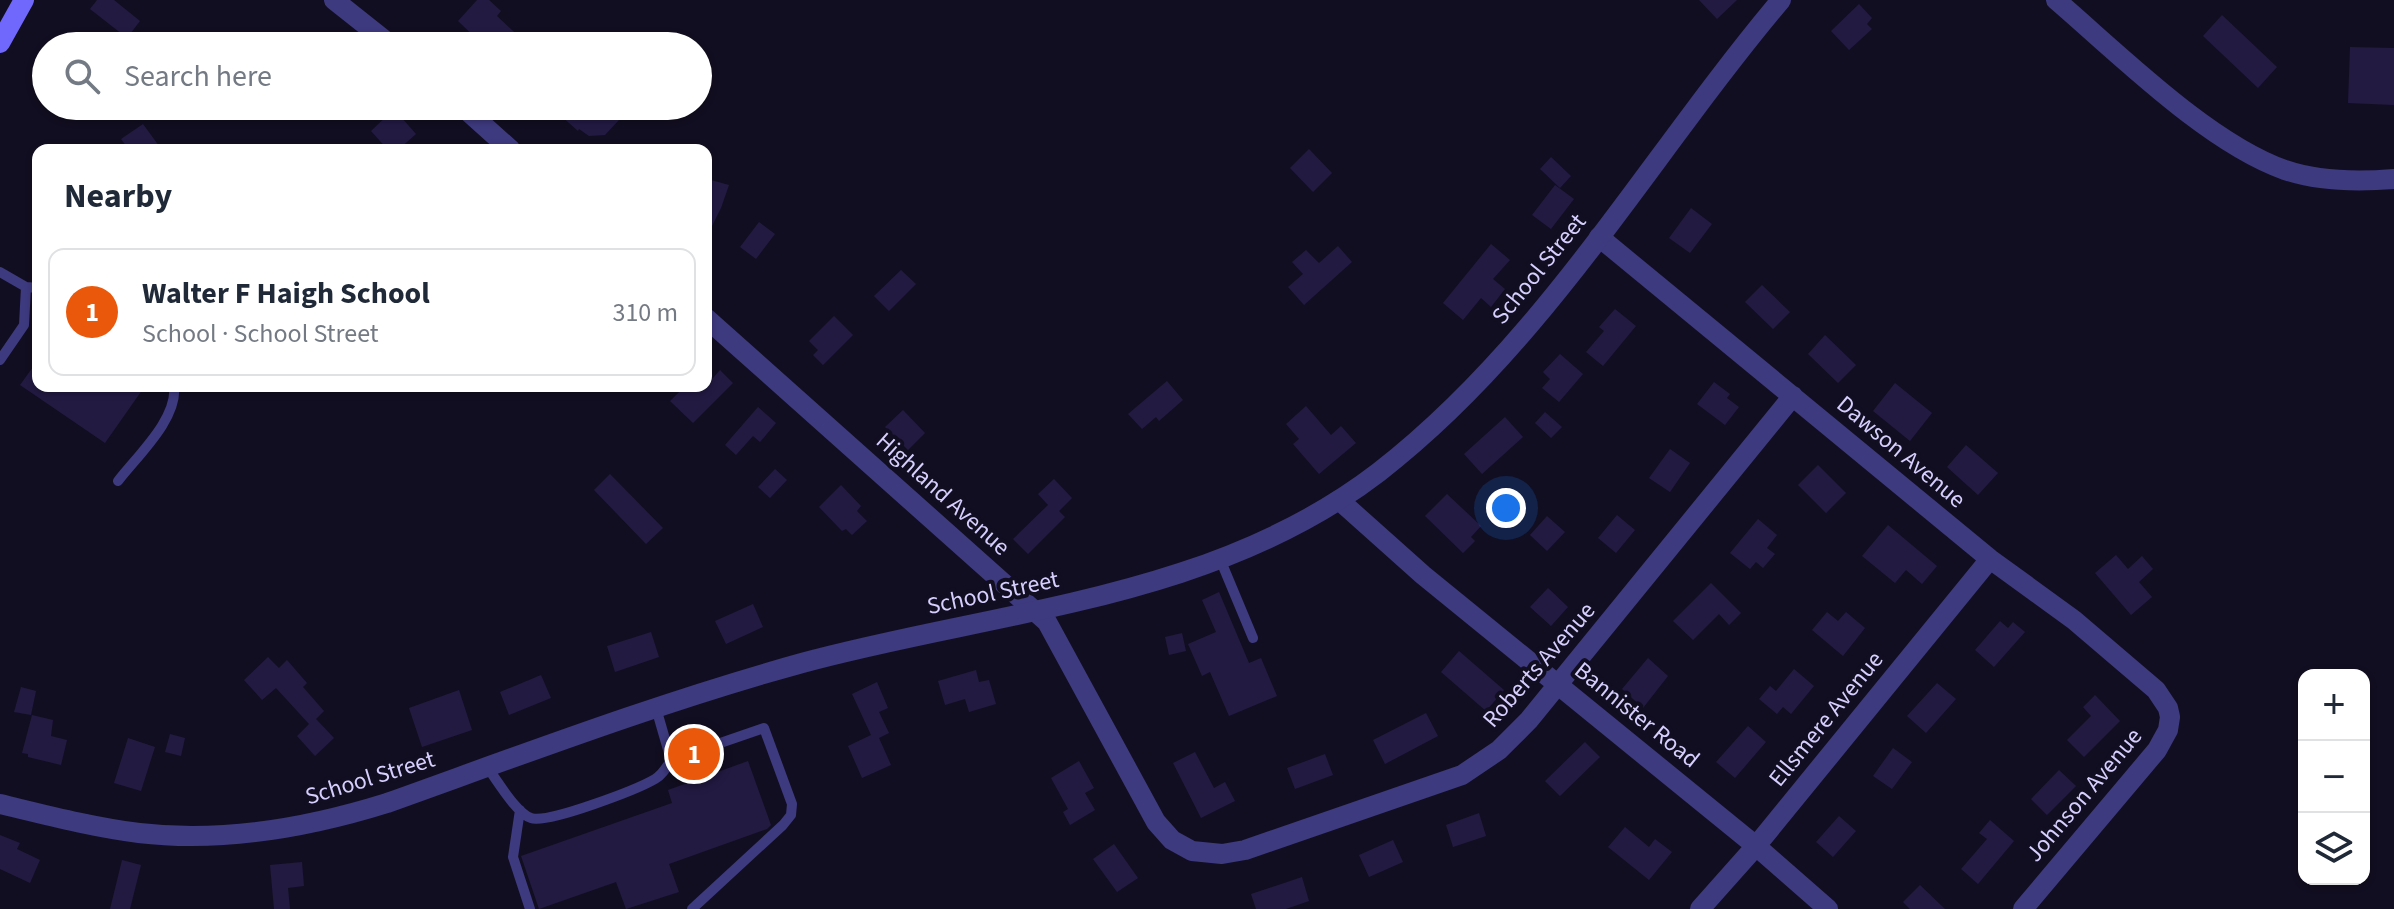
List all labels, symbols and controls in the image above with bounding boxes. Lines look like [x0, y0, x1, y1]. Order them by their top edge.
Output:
search box [32, 32, 712, 120]
icon: search [60, 54, 104, 98]
text: Search here [124, 55, 272, 98]
text: Nearby [64, 172, 172, 221]
street label: School Street [1483, 206, 1595, 332]
text: Walter F Haigh School [142, 272, 430, 315]
text: 1 [85, 294, 99, 331]
text: 310 m [612, 294, 678, 331]
text: School · School Street [142, 315, 379, 352]
street label: Dawson Avenue [1829, 387, 1973, 517]
street label: Highland Avenue [868, 424, 1018, 564]
your location [1486, 488, 1526, 528]
street label: School Street [924, 562, 1062, 624]
street label: Roberts Avenue [1474, 594, 1604, 736]
street label: Ellsmere Avenue [1760, 644, 1892, 794]
street label: Bannister Road [1567, 653, 1707, 777]
map controls [2298, 669, 2370, 885]
button: + [2298, 669, 2370, 741]
street label: Johnson Avenue [2017, 720, 2151, 870]
pin: 1 [668, 724, 720, 784]
button: − [2298, 741, 2370, 813]
street label: School Street [301, 742, 439, 814]
button: layers [2298, 813, 2370, 885]

